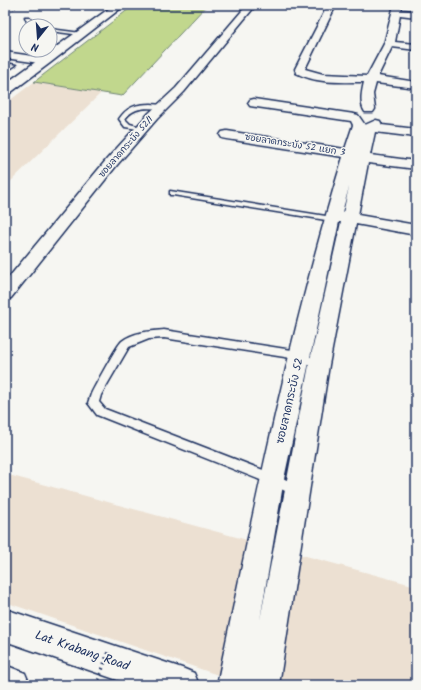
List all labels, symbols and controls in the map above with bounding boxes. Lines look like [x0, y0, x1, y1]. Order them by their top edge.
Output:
north arrow [18, 18, 58, 58]
text: N [29, 37, 41, 56]
street label: ซอยลาดกระบัง 52/1 [95, 113, 157, 181]
street label: ซอยลาดกระบัง 52 แยก 3 [244, 130, 346, 160]
street label: ซอยลาดกระบัง 52 [271, 356, 309, 446]
street label: Lat Krabang Road [32, 625, 133, 677]

